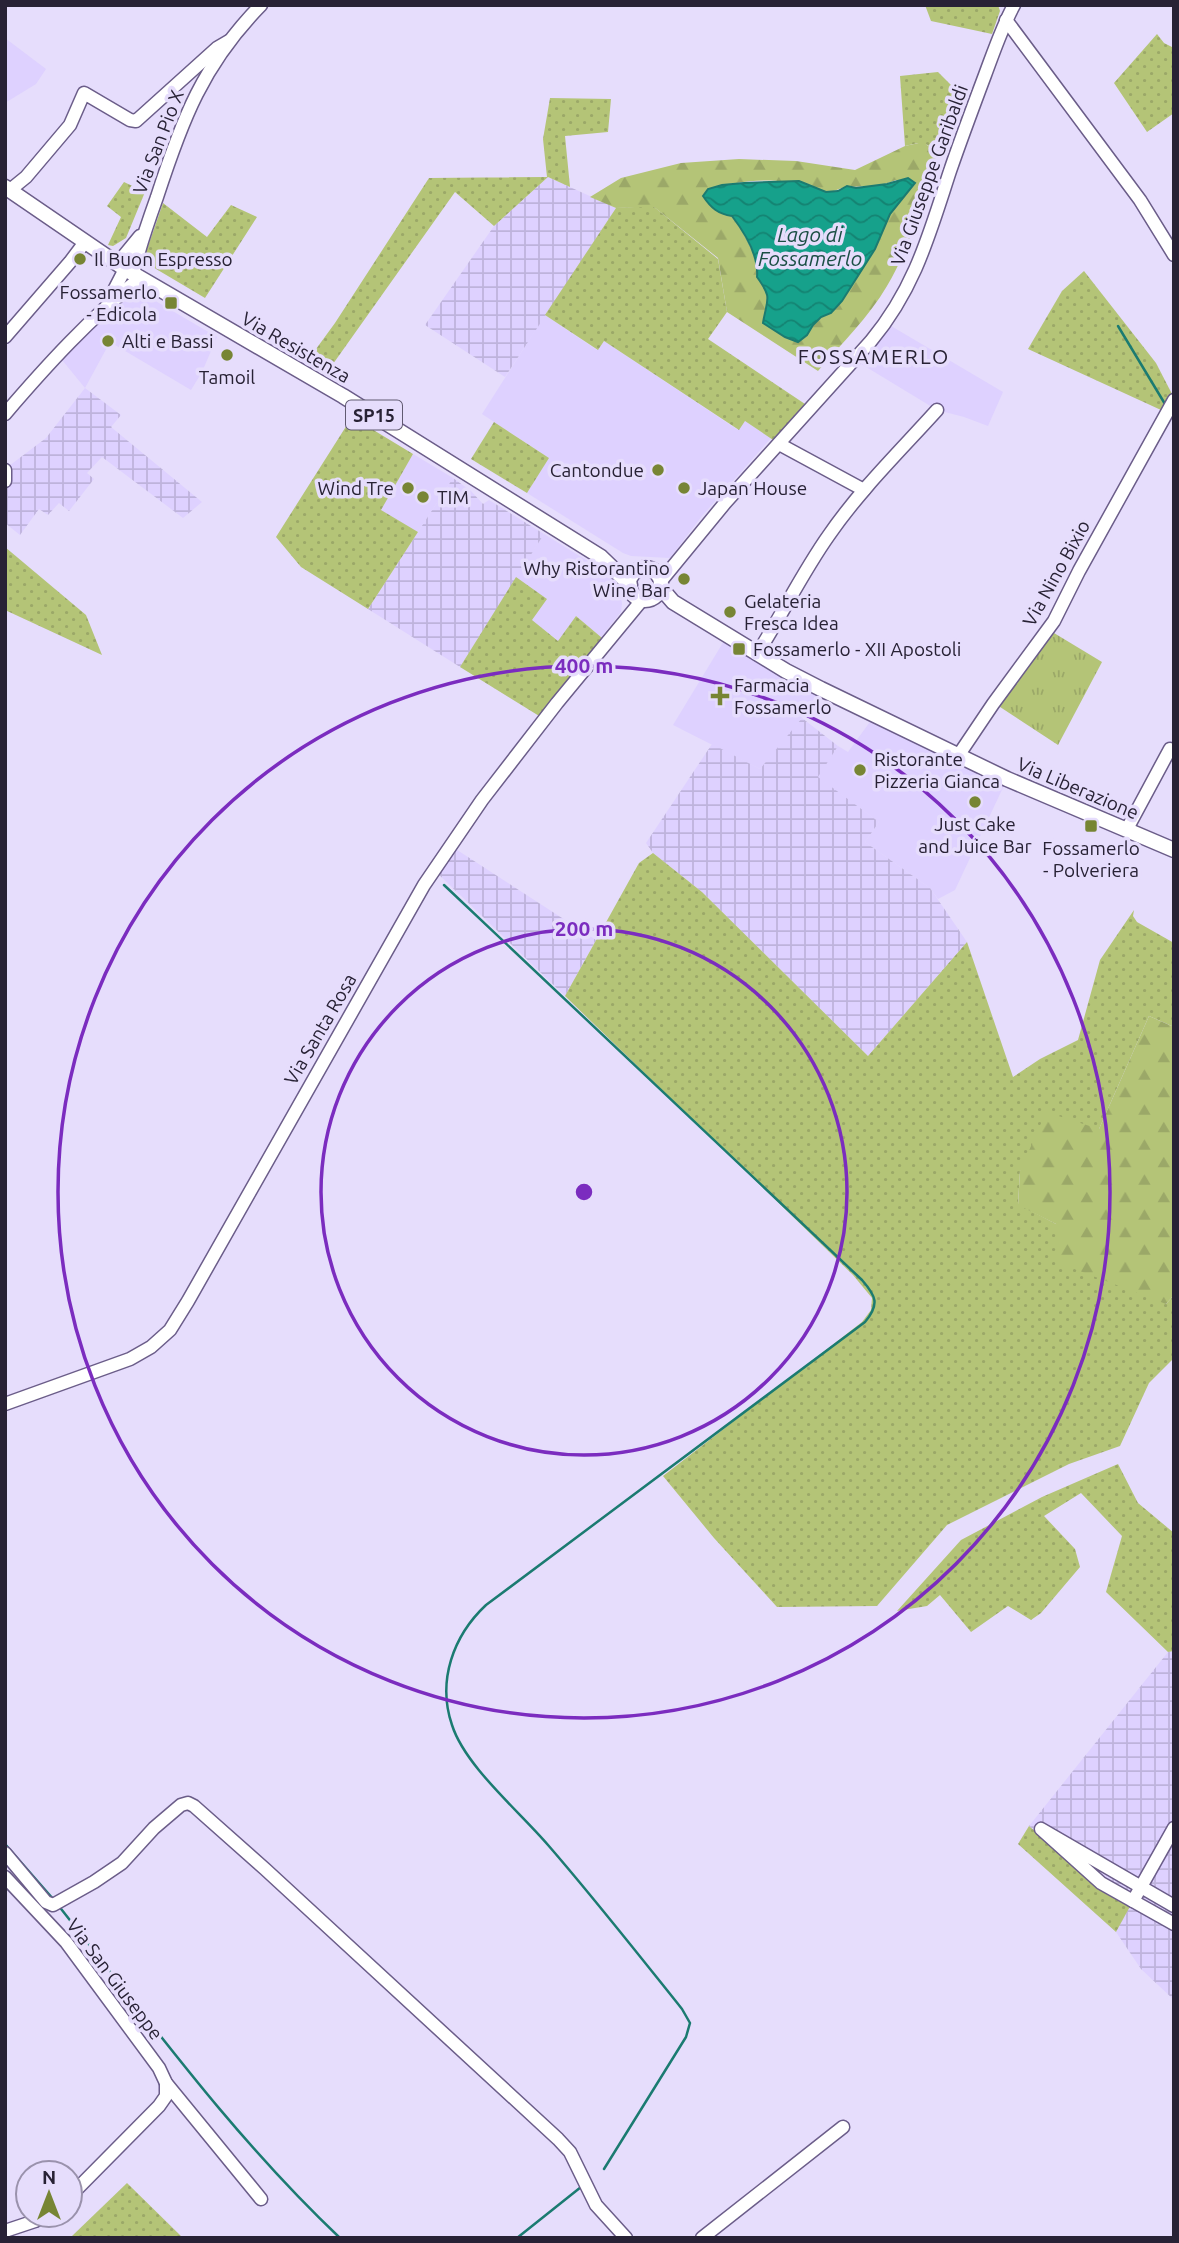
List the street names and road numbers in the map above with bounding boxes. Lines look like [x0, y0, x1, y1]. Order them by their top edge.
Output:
street label: Via Giuseppe Garibaldi [886, 81, 972, 269]
street label: Via San Pio X [128, 87, 188, 197]
street label: Via Resistenza [238, 307, 354, 387]
road number: SP15 [346, 400, 402, 430]
street label: Via Nino Bixio [1018, 516, 1094, 630]
street label: Via Liberazione [1014, 752, 1142, 824]
street label: Via Santa Rosa [279, 970, 361, 1088]
street label: Via San Giuseppe [62, 1914, 168, 2044]

